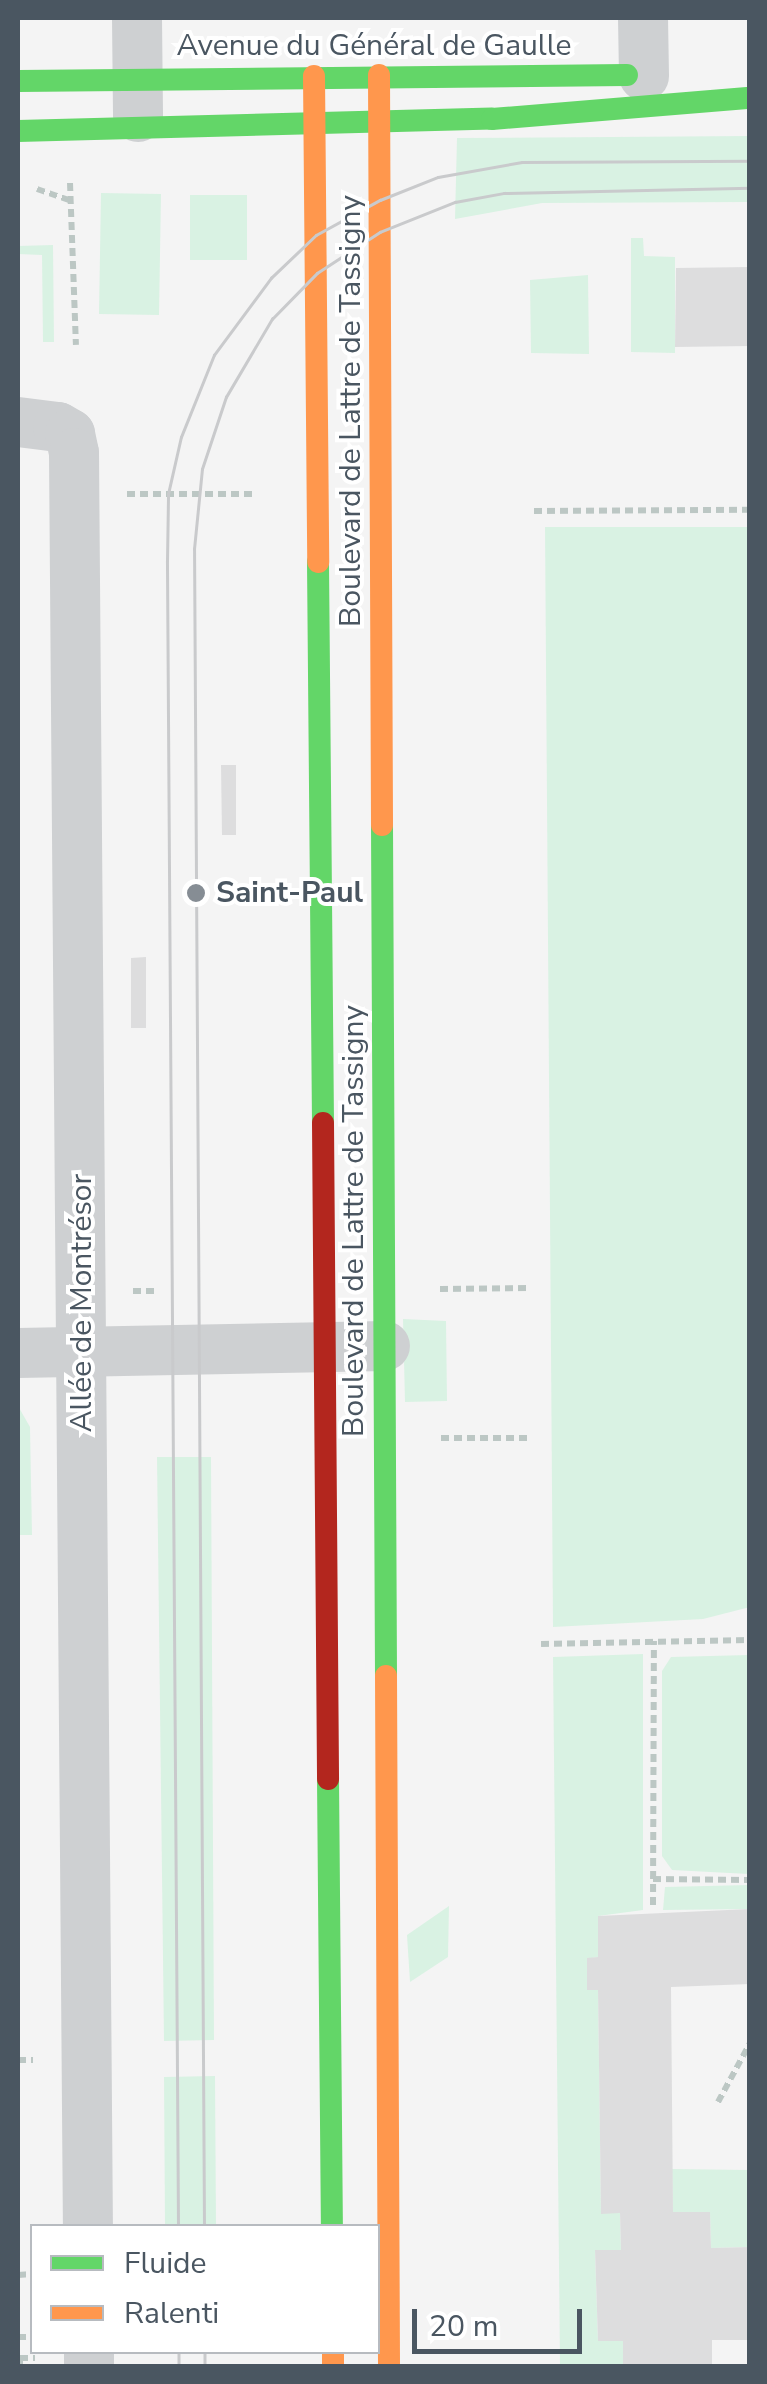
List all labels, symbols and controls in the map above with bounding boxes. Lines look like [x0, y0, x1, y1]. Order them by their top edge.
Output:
street label: Avenue du Général de Gaulle [177, 28, 571, 64]
street label: Boulevard de Lattre de Tassigny [333, 195, 369, 627]
place label: Saint-Paul [216, 875, 363, 911]
marker: Saint-Paul [185, 882, 207, 904]
street label: Boulevard de Lattre de Tassigny [336, 1005, 372, 1437]
street label: Allée de Montrésor [64, 1174, 100, 1432]
legend [30, 2224, 380, 2354]
text: Fluide [124, 2243, 207, 2284]
scale bar [417, 2289, 587, 2351]
text: Ralenti [124, 2293, 219, 2334]
text: 20 m [429, 2306, 498, 2347]

